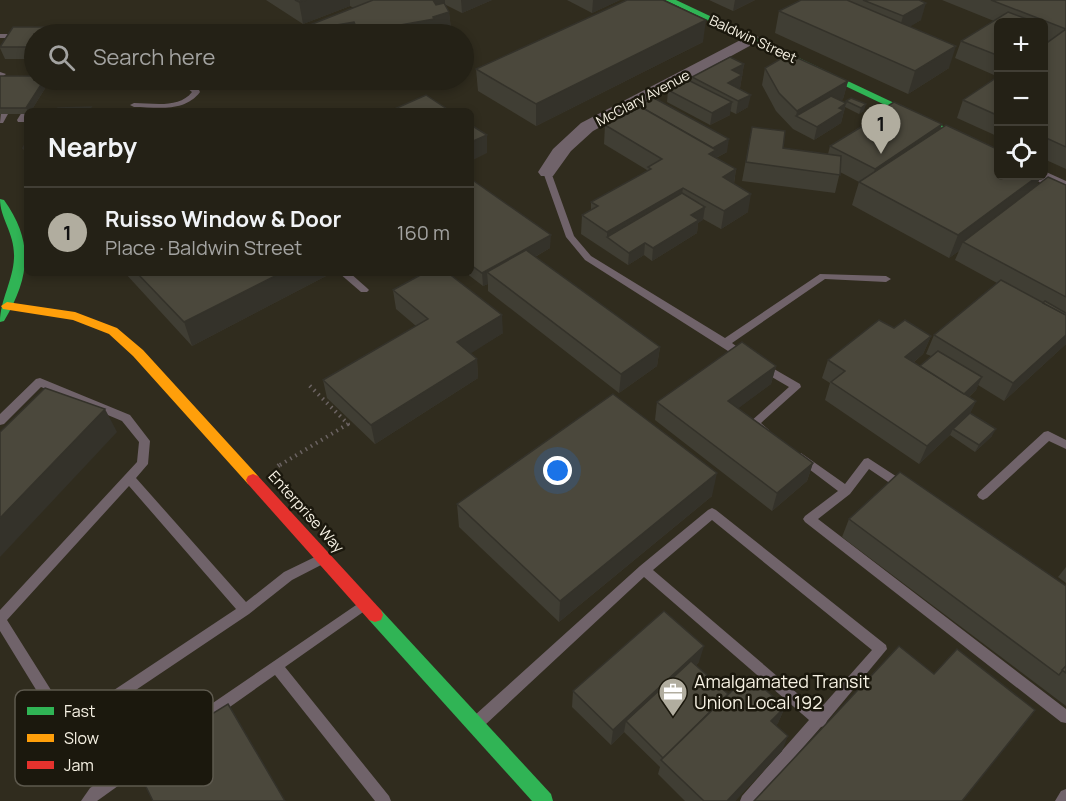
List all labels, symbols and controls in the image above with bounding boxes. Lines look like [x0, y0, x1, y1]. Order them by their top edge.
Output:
street label: Baldwin Street [707, 10, 800, 67]
map controls [994, 18, 1048, 180]
button: + [994, 18, 1048, 72]
search box [24, 24, 474, 90]
icon: search [45, 41, 78, 74]
text: Search here [93, 42, 215, 72]
street label: McClary Avenue [593, 65, 693, 130]
button: − [994, 72, 1048, 126]
pin: 1 [862, 104, 900, 154]
button: locate [994, 126, 1048, 180]
text: Nearby [48, 129, 137, 165]
text: Ruisso Window & Door [105, 204, 341, 234]
text: 1 [63, 219, 72, 246]
text: 160 m [397, 219, 450, 246]
text: Place · Baldwin Street [105, 234, 302, 261]
your location [543, 456, 572, 485]
street label: Enterprise Way [264, 466, 349, 557]
place label: Amalgamated Transit Union Local 192 [694, 669, 870, 714]
office icon: Amalgamated Transit Union Local 192 [657, 676, 689, 718]
legend [15, 690, 213, 786]
text: Fast [64, 700, 95, 722]
text: Slow [64, 727, 99, 749]
text: Jam [64, 754, 94, 776]

